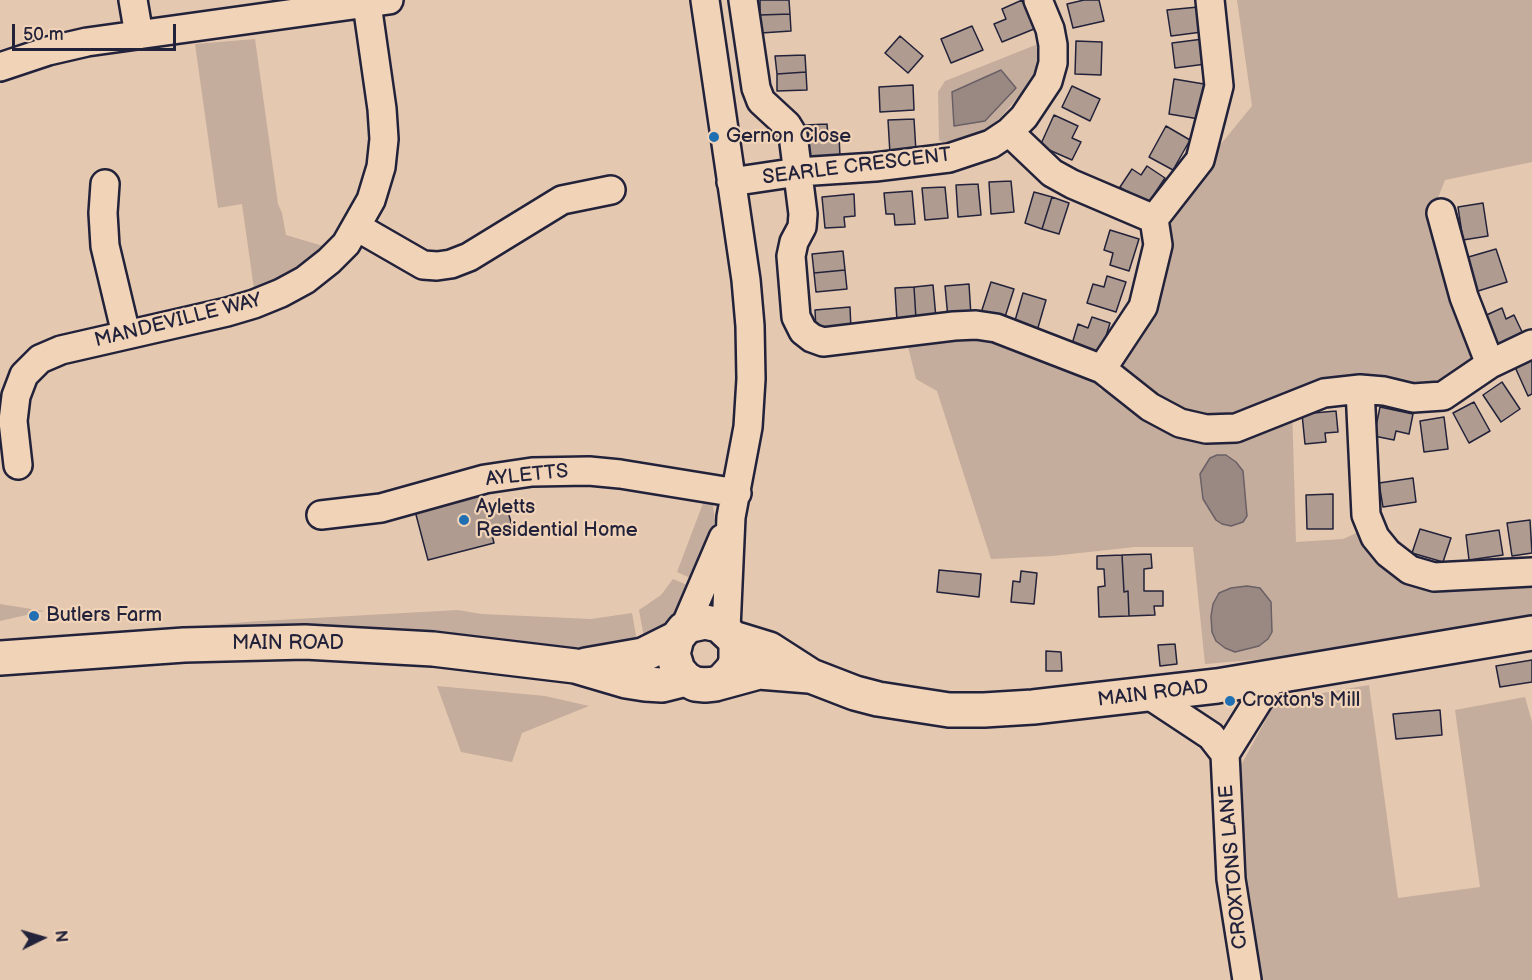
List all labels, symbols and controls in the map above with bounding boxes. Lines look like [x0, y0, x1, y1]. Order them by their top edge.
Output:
scale bar [15, 12, 178, 50]
text: 50 m [23, 24, 64, 45]
place label: Gernon Close [726, 125, 851, 149]
marker: Gernon Close [707, 130, 721, 144]
street label: SEARLE CRESCENT [761, 144, 953, 190]
street label: MANDEVILLE WAY [92, 289, 264, 353]
street label: AYLETTS [485, 460, 569, 492]
place label: Ayletts Residential Home [476, 496, 638, 543]
marker: Ayletts Residential Home [457, 513, 471, 527]
place label: Butlers Farm [46, 604, 162, 628]
marker: Butlers Farm [27, 609, 41, 623]
street label: MAIN ROAD [232, 632, 344, 656]
street label: MAIN ROAD [1096, 675, 1210, 713]
place label: Croxton's Mill [1242, 689, 1360, 713]
marker: Croxton's Mill [1223, 694, 1237, 708]
street label: CROXTONS LANE [1215, 784, 1253, 950]
north arrow [12, 908, 72, 968]
text: N [50, 930, 70, 943]

